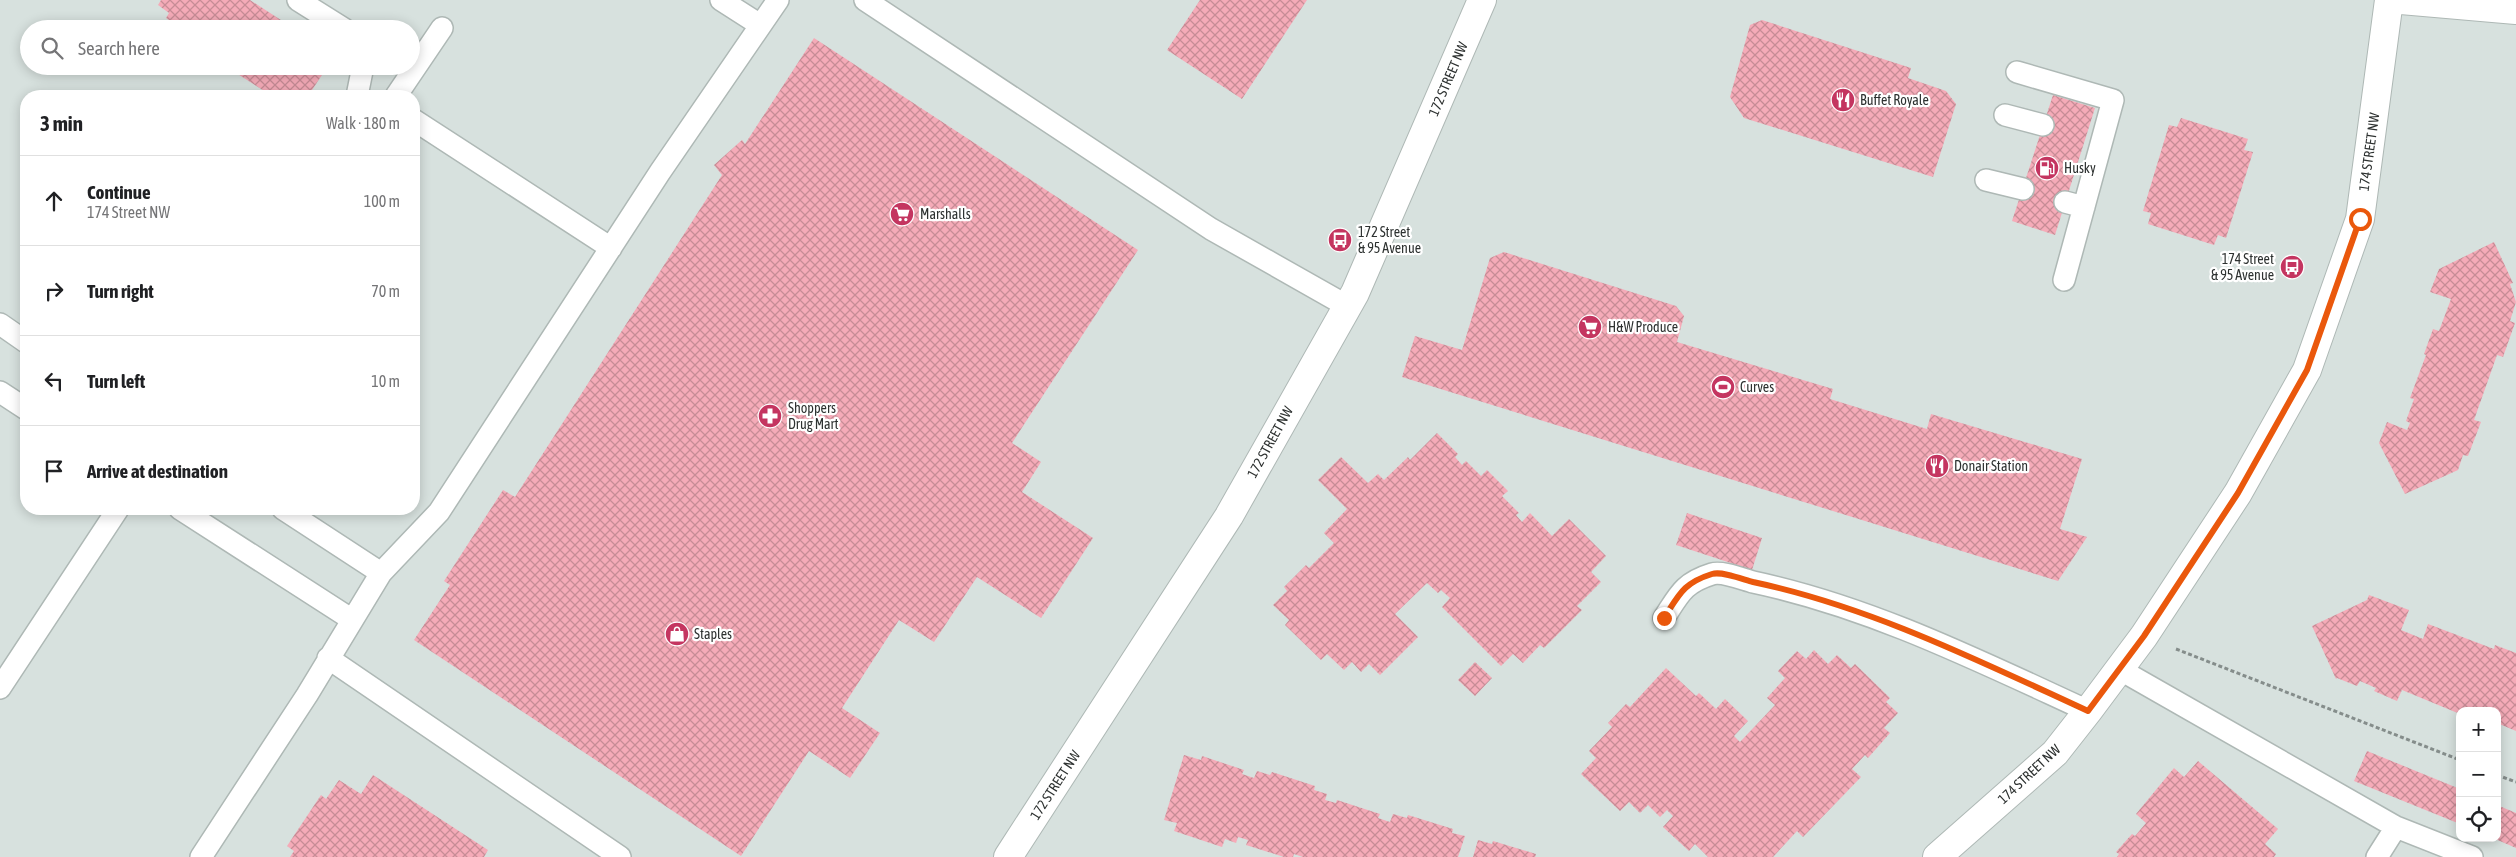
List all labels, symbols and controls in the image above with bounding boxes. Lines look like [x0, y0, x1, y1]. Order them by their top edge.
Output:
search box [20, 20, 420, 75]
icon: search [38, 34, 66, 62]
text: Search here [78, 37, 160, 59]
street label: 172 STREET NW [1425, 39, 1471, 119]
restaurant icon: Buffet Royale [1830, 87, 1856, 113]
place label: Buffet Royale [1860, 92, 1929, 108]
text: 3 min [40, 111, 83, 135]
street label: 174 STREET NW [2356, 111, 2383, 192]
text: Walk · 180 m [326, 114, 400, 132]
fuel station icon: Husky [2034, 155, 2060, 181]
place label: Husky [2064, 160, 2096, 176]
text: Continue [87, 181, 151, 203]
icon: ahead [40, 187, 68, 215]
text: 100 m [364, 192, 400, 210]
supermarket icon: Marshalls [889, 201, 915, 227]
text: 174 Street NW [87, 203, 170, 221]
place label: Marshalls [920, 206, 971, 222]
route start [2349, 208, 2372, 231]
place label: 172 Street & 95 Avenue [1358, 224, 1421, 256]
bus stop icon: 172 Street & 95 Avenue [1327, 227, 1353, 253]
place label: 174 Street & 95 Avenue [2211, 251, 2274, 283]
bus stop icon: 174 Street & 95 Avenue [2279, 254, 2305, 280]
icon: right [40, 277, 68, 305]
text: Turn right [87, 280, 154, 302]
text: 70 m [371, 282, 400, 300]
supermarket icon: H&W Produce [1577, 314, 1603, 340]
place label: H&W Produce [1608, 319, 1678, 335]
icon: left [40, 367, 68, 395]
text: Turn left [87, 370, 145, 392]
text: 10 m [371, 372, 400, 390]
sports icon: Curves [1710, 374, 1736, 400]
place label: Curves [1740, 379, 1774, 395]
place label: Shoppers Drug Mart [788, 400, 839, 432]
pharmacy icon: Shoppers Drug Mart [757, 403, 783, 429]
street label: 172 STREET NW [1244, 403, 1297, 480]
restaurant icon: Donair Station [1924, 453, 1950, 479]
icon: arrive [40, 457, 68, 485]
place label: Donair Station [1954, 458, 2028, 474]
text: Arrive at destination [87, 460, 228, 482]
route end [1653, 607, 1676, 630]
shop icon: Staples [664, 621, 690, 647]
place label: Staples [694, 626, 732, 642]
map controls [2456, 707, 2501, 842]
button: + [2456, 707, 2501, 752]
street label: 174 STREET NW [1995, 741, 2064, 807]
street label: 172 STREET NW [1027, 747, 1084, 823]
button: − [2456, 752, 2501, 797]
button: locate [2456, 797, 2501, 842]

